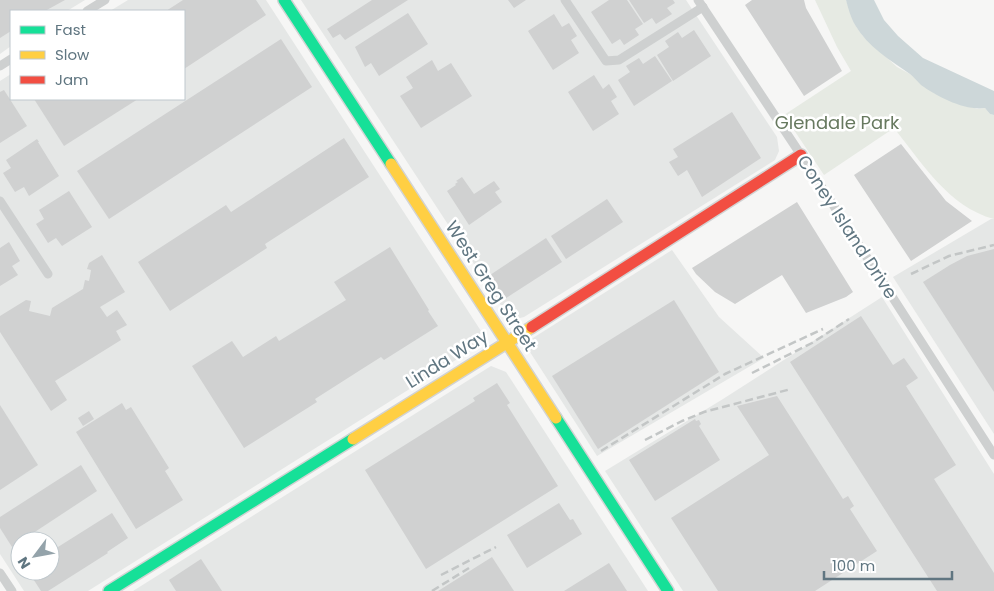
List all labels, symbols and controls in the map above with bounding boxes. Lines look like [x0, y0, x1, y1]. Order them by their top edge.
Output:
legend [10, 10, 185, 100]
text: Fast [55, 19, 86, 40]
text: Slow [55, 44, 90, 65]
text: Jam [55, 69, 89, 90]
park label: Glendale Park [775, 110, 900, 135]
street label: Coney Island Drive [791, 150, 903, 304]
street label: West Greg Street [440, 216, 543, 356]
street label: Linda Way [401, 323, 493, 394]
north arrow [10, 531, 60, 581]
scale bar [824, 548, 952, 580]
text: N [13, 553, 35, 573]
text: 100 m [832, 555, 875, 576]

